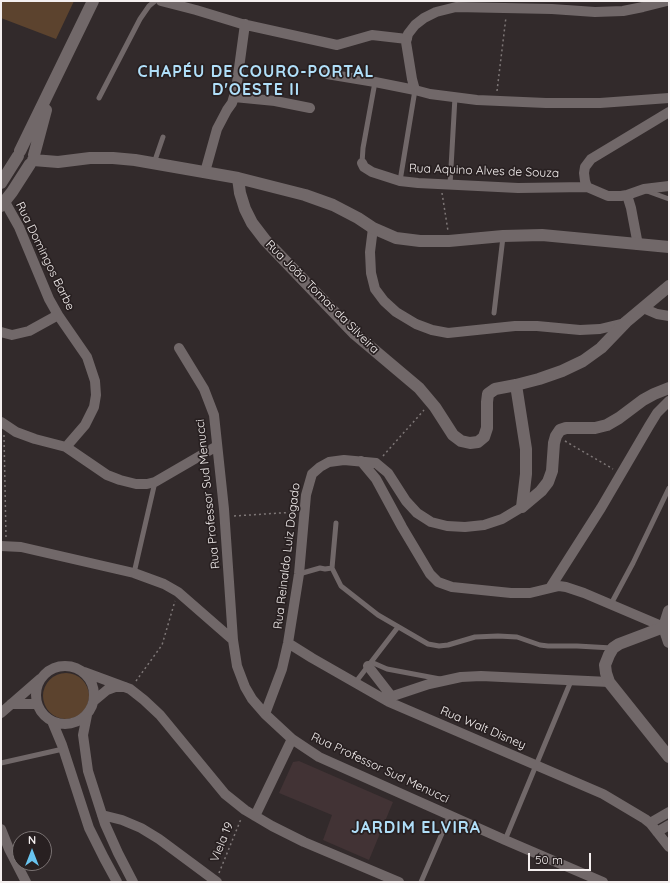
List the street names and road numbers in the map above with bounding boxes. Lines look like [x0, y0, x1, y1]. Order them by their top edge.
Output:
street label: Rua Aquino Alves de Souza [409, 161, 559, 181]
street label: Rua Domingos Barbe [12, 199, 78, 313]
street label: Rua João Tomas da Silveira [262, 237, 382, 357]
street label: Rua Professor Sud Menucci [193, 418, 223, 570]
street label: Rua Reinaldo Luiz Dogado [271, 482, 303, 630]
street label: Rua Walt Disney [438, 704, 528, 752]
street label: Rua Professor Sud Menucci [309, 730, 451, 806]
street label: Viela 19 [208, 820, 236, 864]

